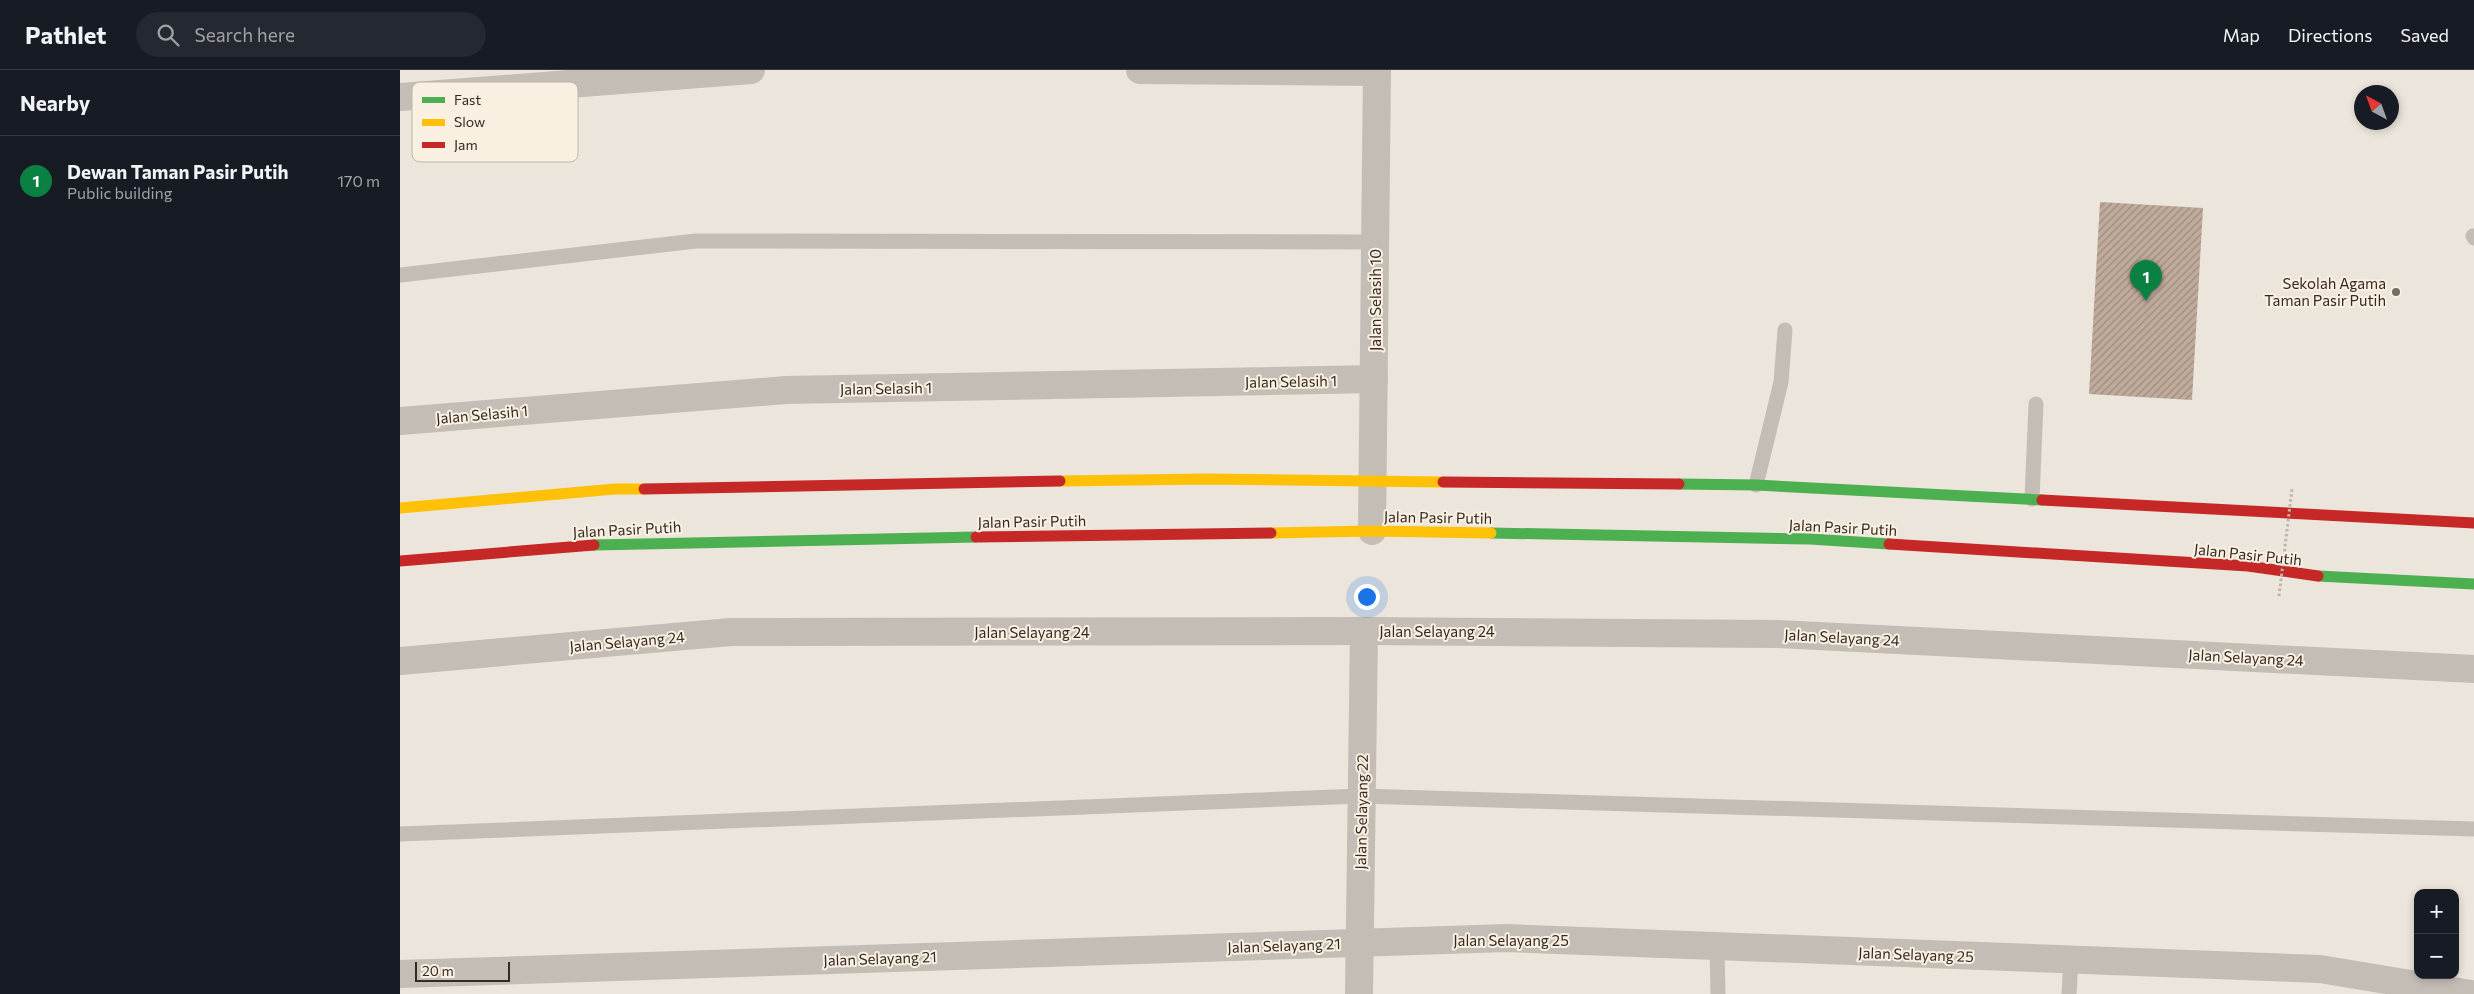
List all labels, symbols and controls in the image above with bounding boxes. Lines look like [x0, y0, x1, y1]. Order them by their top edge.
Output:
search box [136, 12, 486, 57]
text: Pathlet [25, 20, 106, 49]
icon: search [154, 21, 182, 49]
text: Search here [194, 23, 295, 46]
text: Map [2223, 24, 2260, 46]
text: Directions [2288, 24, 2372, 46]
text: Saved [2400, 24, 2449, 46]
legend [412, 82, 578, 162]
north arrow [2354, 85, 2399, 130]
text: Nearby [20, 90, 90, 115]
text: Fast [454, 91, 481, 108]
text: Slow [454, 113, 485, 130]
text: Jam [454, 136, 478, 153]
text: Dewan Taman Pasir Putih [67, 160, 288, 183]
text: 1 [32, 171, 40, 190]
text: 170 m [337, 171, 380, 190]
text: Public building [67, 183, 172, 202]
street label: Jalan Selasih 10 [1366, 249, 1384, 351]
pin: 1 [2130, 260, 2162, 301]
place label: Sekolah Agama Taman Pasir Putih [2264, 274, 2386, 309]
marker: Sekolah Agama Taman Pasir Putih [2390, 286, 2402, 298]
street label: Jalan Selasih 1 [1245, 371, 1337, 391]
street label: Jalan Selasih 1 [840, 378, 932, 398]
street label: Jalan Selasih 1 [435, 401, 529, 427]
street label: Jalan Pasir Putih [1384, 507, 1492, 527]
street label: Jalan Pasir Putih [978, 511, 1086, 531]
street label: Jalan Pasir Putih [1788, 515, 1898, 539]
street label: Jalan Pasir Putih [572, 517, 682, 541]
street label: Jalan Pasir Putih [2193, 539, 2303, 569]
your location [1354, 584, 1380, 610]
street label: Jalan Selayang 24 [1379, 622, 1495, 640]
street label: Jalan Selayang 24 [974, 623, 1090, 641]
street label: Jalan Selayang 24 [1784, 625, 1900, 649]
street label: Jalan Selayang 24 [569, 627, 685, 655]
street label: Jalan Selayang 24 [2188, 645, 2304, 669]
street label: Jalan Selayang 22 [1351, 754, 1371, 870]
map controls [2414, 889, 2459, 979]
button: + [2414, 889, 2459, 934]
street label: Jalan Selayang 25 [1453, 931, 1569, 949]
street label: Jalan Selayang 21 [1227, 934, 1341, 956]
button: − [2414, 934, 2459, 979]
street label: Jalan Selayang 25 [1858, 943, 1974, 965]
street label: Jalan Selayang 21 [823, 947, 937, 969]
scale bar [415, 959, 510, 982]
text: 20 m [422, 962, 454, 979]

